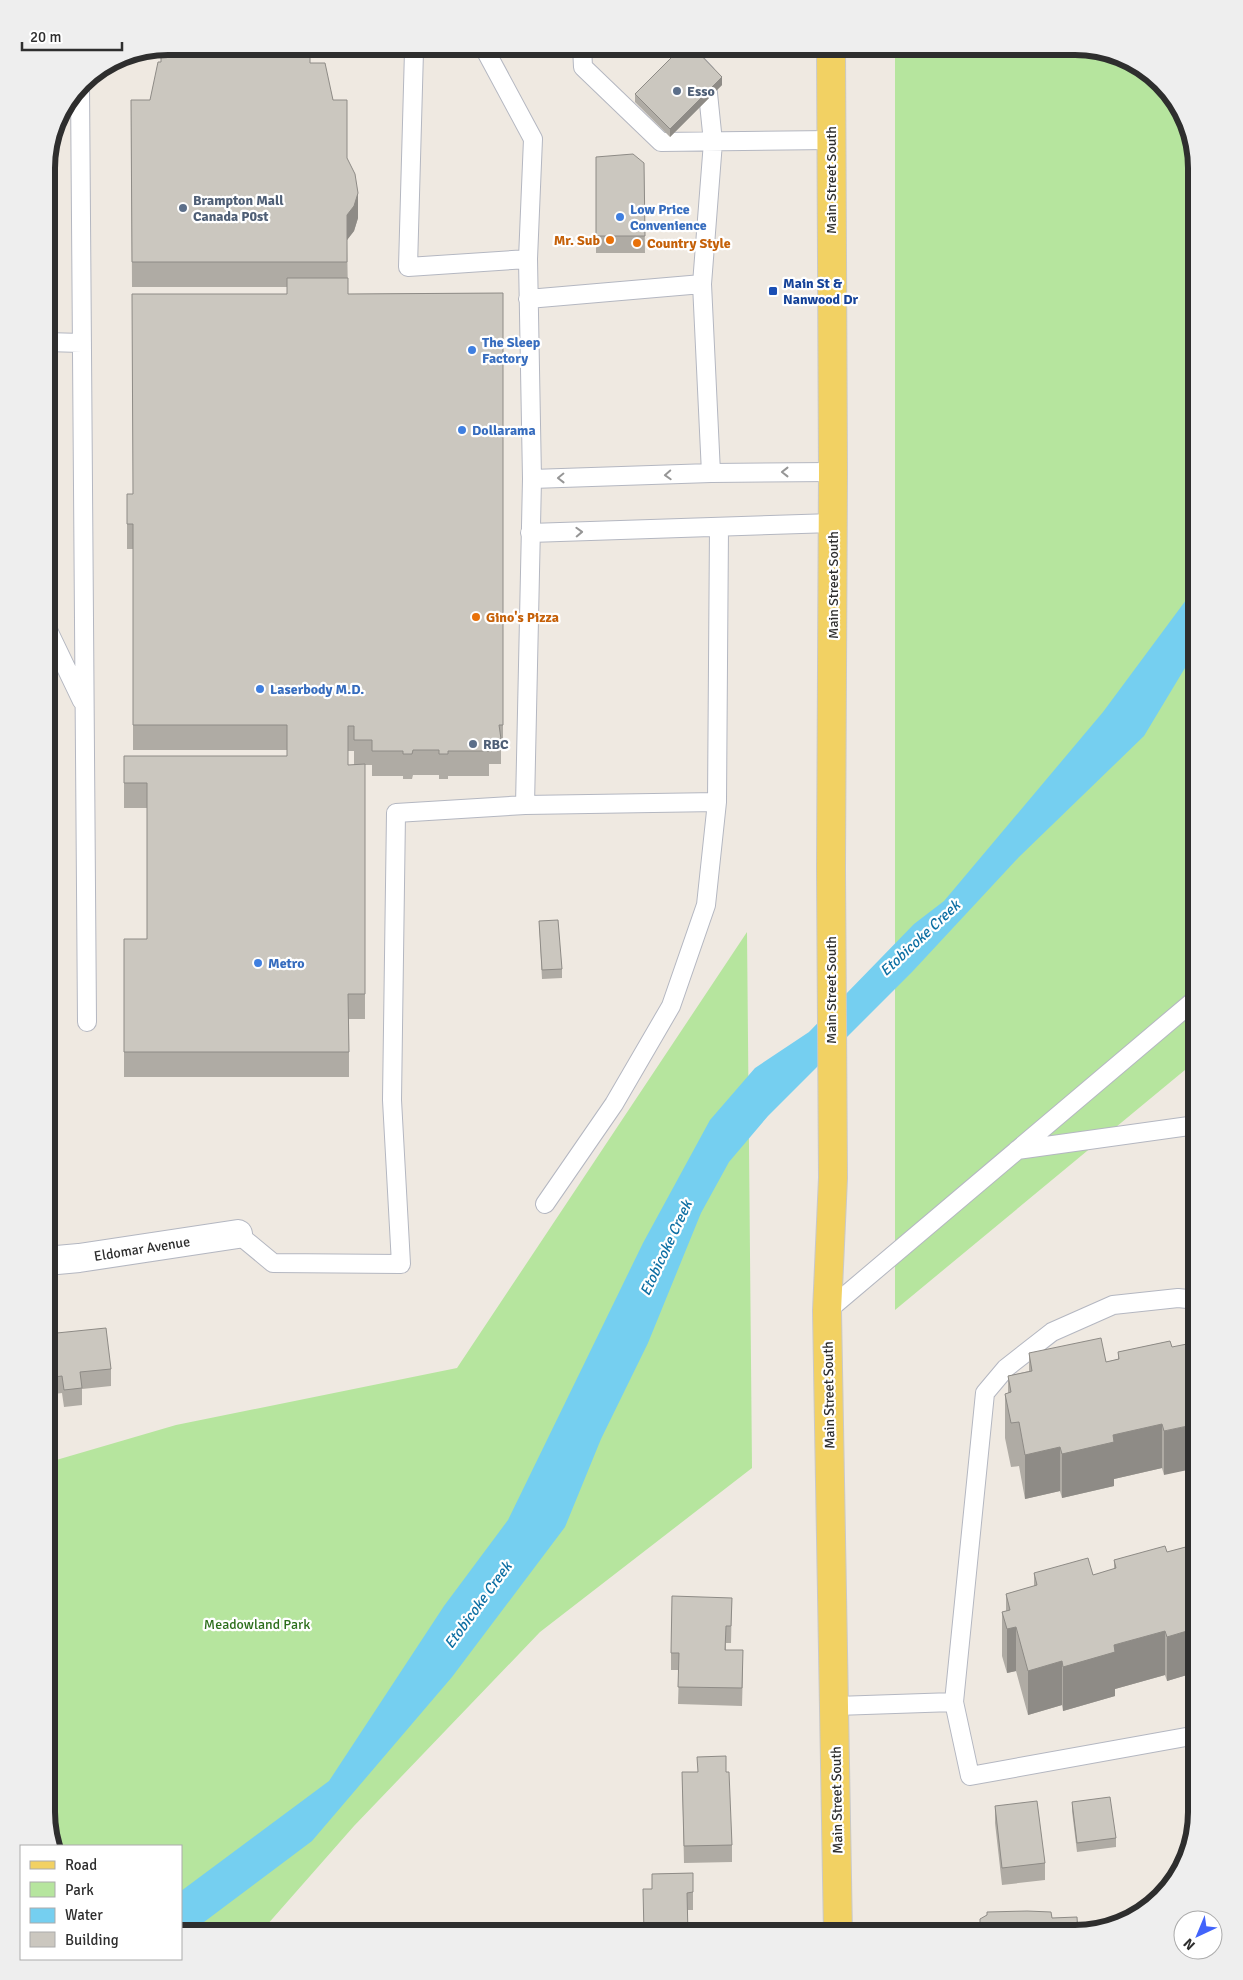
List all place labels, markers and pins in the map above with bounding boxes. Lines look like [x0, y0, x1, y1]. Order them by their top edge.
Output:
place label: Esso [687, 83, 715, 100]
marker: Esso [671, 85, 683, 97]
place label: Brampton Mall Canada P0st [193, 192, 284, 225]
place label: Low Price Convenience [630, 201, 707, 234]
marker: Brampton Mall Canada P0st [177, 202, 189, 214]
marker: Low Price Convenience [614, 211, 626, 223]
place label: Mr. Sub [554, 232, 601, 249]
marker: Mr. Sub [604, 234, 616, 246]
place label: Country Style [647, 235, 731, 252]
marker: Country Style [631, 237, 643, 249]
place label: Main St & Nanwood Dr [783, 275, 859, 308]
marker: Main St & Nanwood Dr [767, 285, 779, 297]
place label: The Sleep Factory [482, 334, 541, 367]
marker: The Sleep Factory [466, 344, 478, 356]
place label: Dollarama [472, 422, 536, 439]
marker: Dollarama [456, 424, 468, 436]
place label: Gino's Pizza [486, 609, 559, 626]
marker: Gino's Pizza [470, 611, 482, 623]
place label: Laserbody M.D. [270, 681, 364, 698]
marker: Laserbody M.D. [254, 683, 266, 695]
place label: RBC [483, 736, 509, 753]
marker: RBC [467, 738, 479, 750]
place label: Metro [268, 955, 305, 972]
marker: Metro [252, 957, 264, 969]

